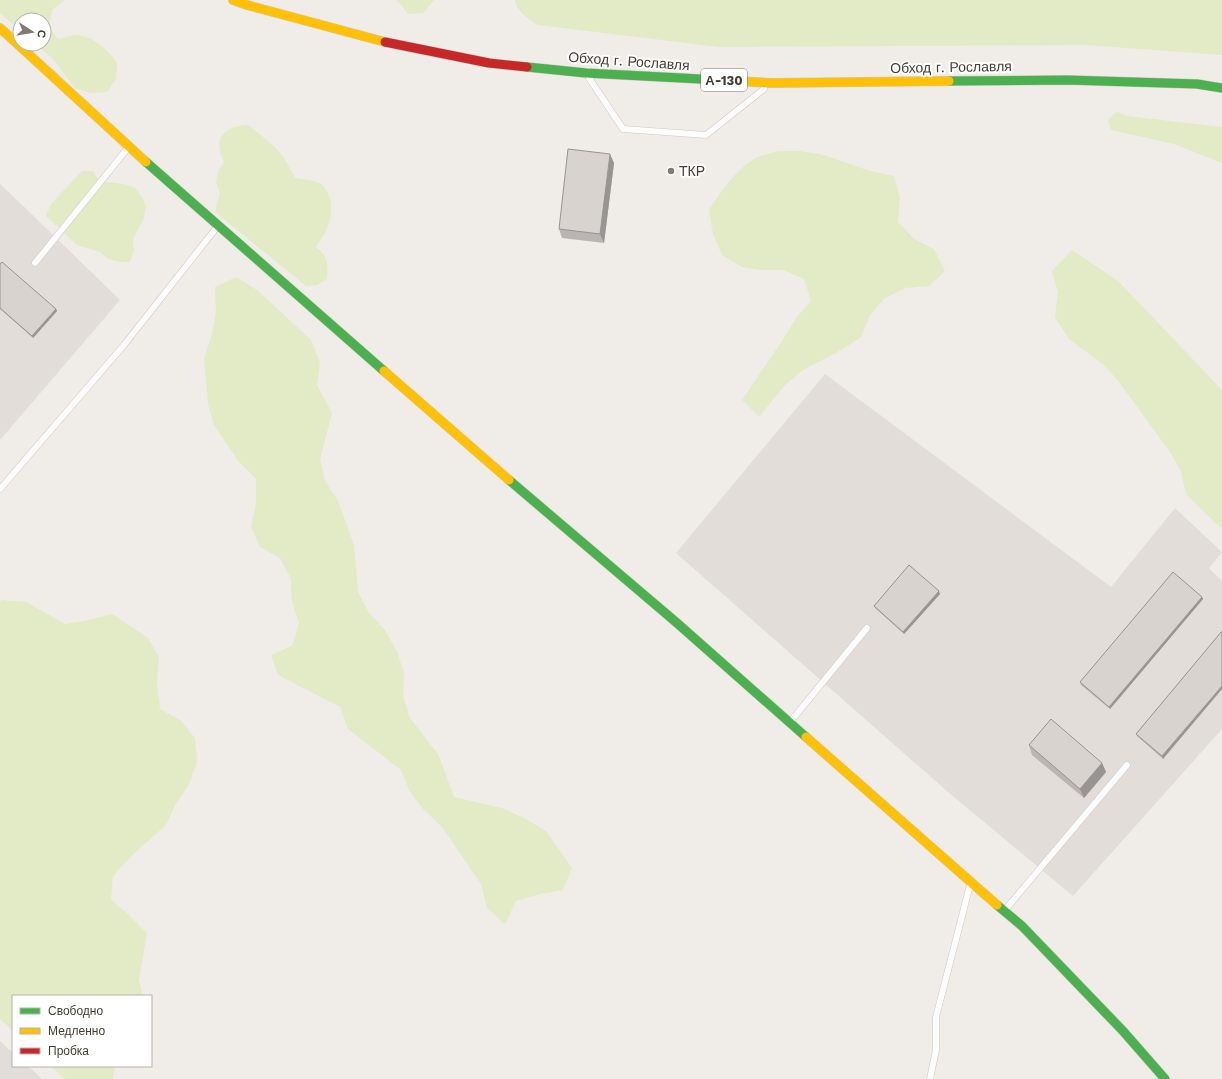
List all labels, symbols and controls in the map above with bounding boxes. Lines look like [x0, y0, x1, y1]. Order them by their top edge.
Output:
north arrow [12, 12, 52, 52]
text: С [34, 29, 48, 39]
street label: Обход г. Рославля [568, 49, 690, 73]
street label: Обход г. Рославля [890, 58, 1012, 76]
road number: А-130 [701, 69, 747, 91]
place label: ТКР [679, 163, 705, 179]
marker: ТКР [666, 166, 676, 176]
legend [12, 995, 152, 1067]
text: Свободно [48, 1004, 103, 1018]
text: Медленно [48, 1024, 105, 1038]
text: Пробка [48, 1044, 89, 1058]

